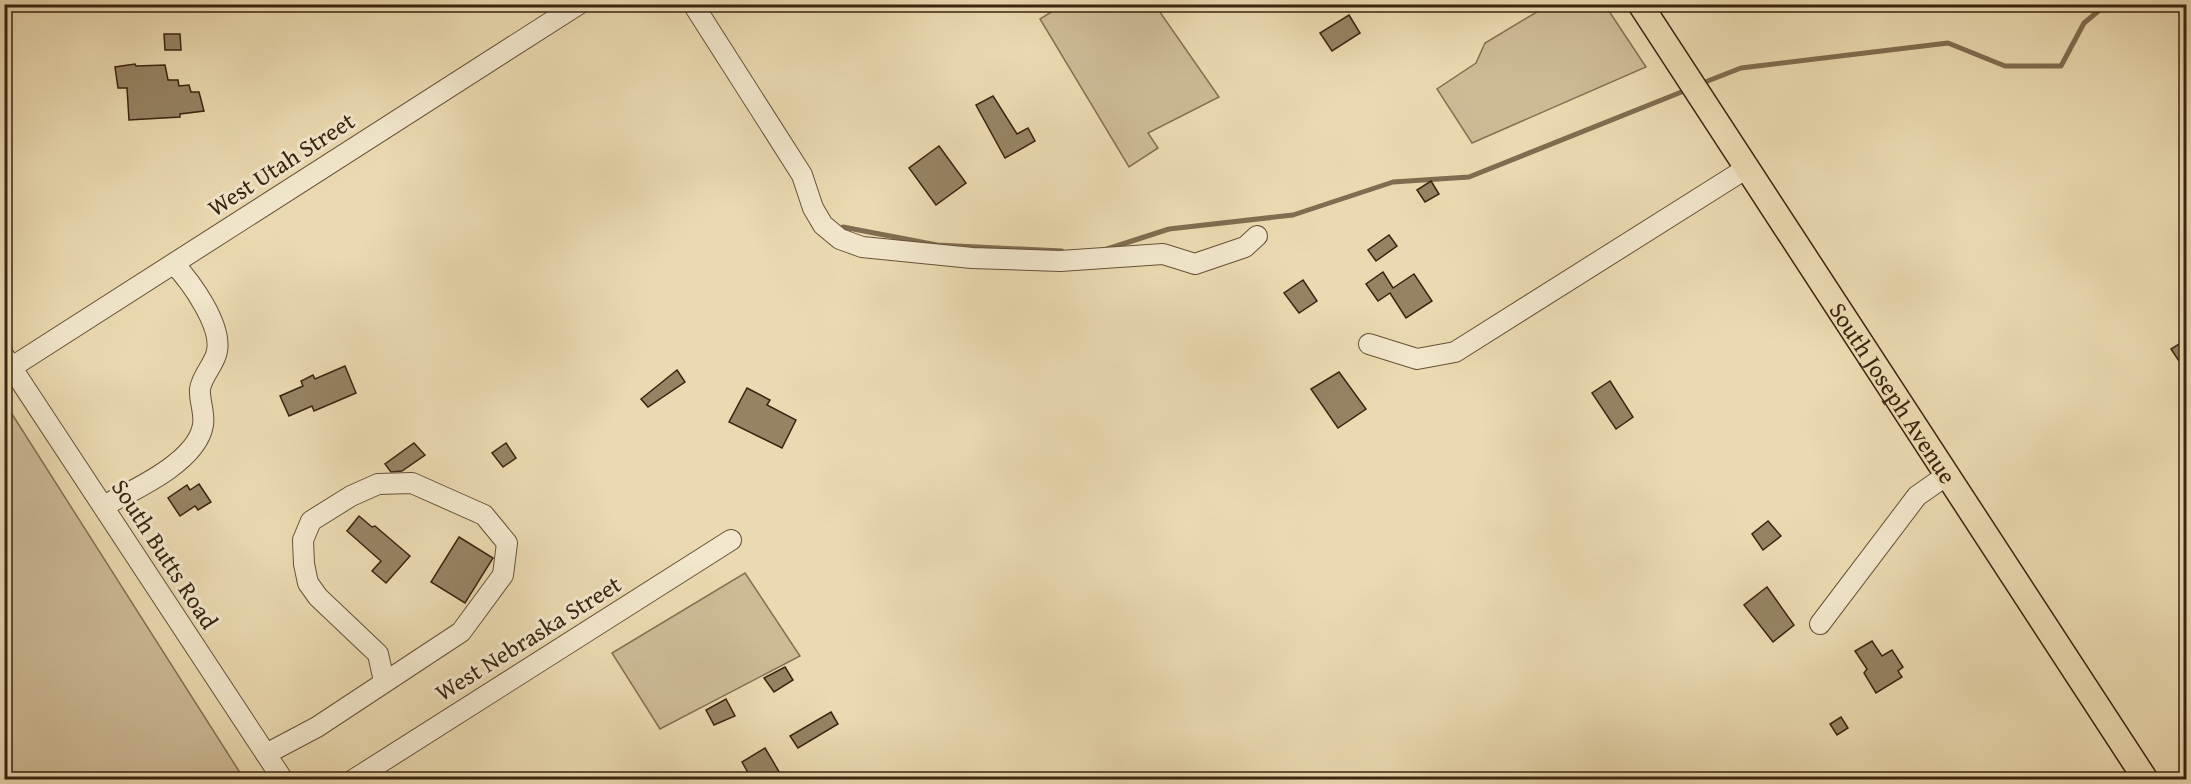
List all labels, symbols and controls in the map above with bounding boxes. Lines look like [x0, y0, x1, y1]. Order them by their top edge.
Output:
street label: West Utah Street [201, 103, 362, 225]
street label: South Joseph Avenue [1821, 295, 1966, 490]
street label: South Butts Road [103, 472, 227, 636]
street label: West Nebraska Street [428, 566, 628, 709]

